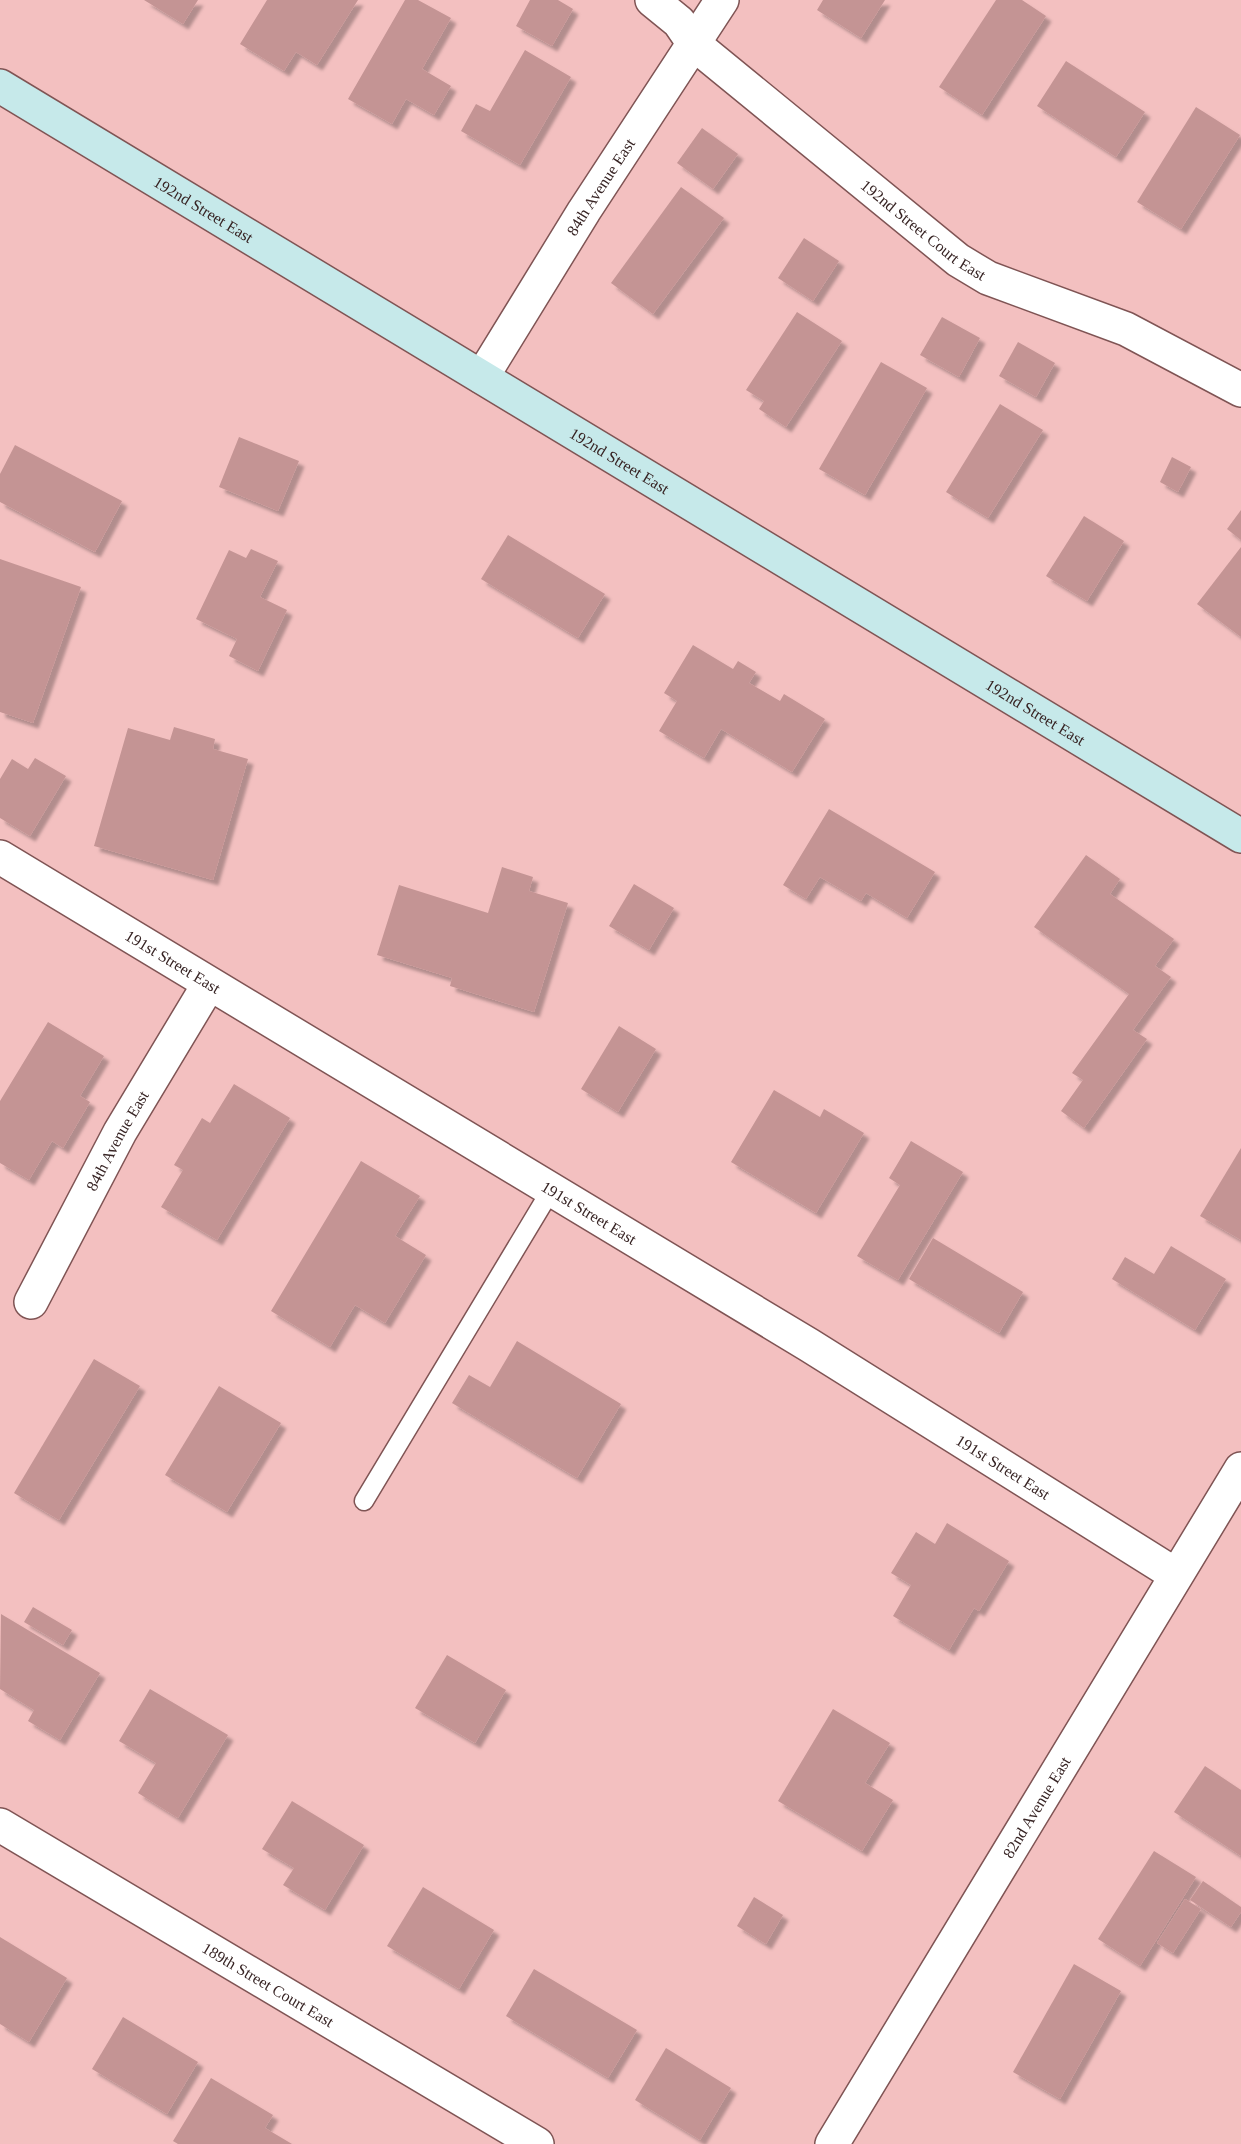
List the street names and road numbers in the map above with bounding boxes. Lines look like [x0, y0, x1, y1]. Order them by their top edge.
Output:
street label: 84th Avenue East [563, 135, 638, 238]
street label: 192nd Street East [151, 173, 257, 246]
street label: 192nd Street Court East [858, 176, 990, 284]
street label: 192nd Street East [567, 424, 673, 497]
street label: 192nd Street East [983, 675, 1089, 749]
street label: 191st Street East [122, 926, 224, 997]
street label: 84th Avenue East [82, 1087, 152, 1193]
street label: 191st Street East [539, 1177, 640, 1248]
street label: 191st Street East [953, 1431, 1054, 1503]
street label: 82nd Avenue East [999, 1753, 1074, 1861]
street label: 189th Street Court East [199, 1939, 337, 2030]

